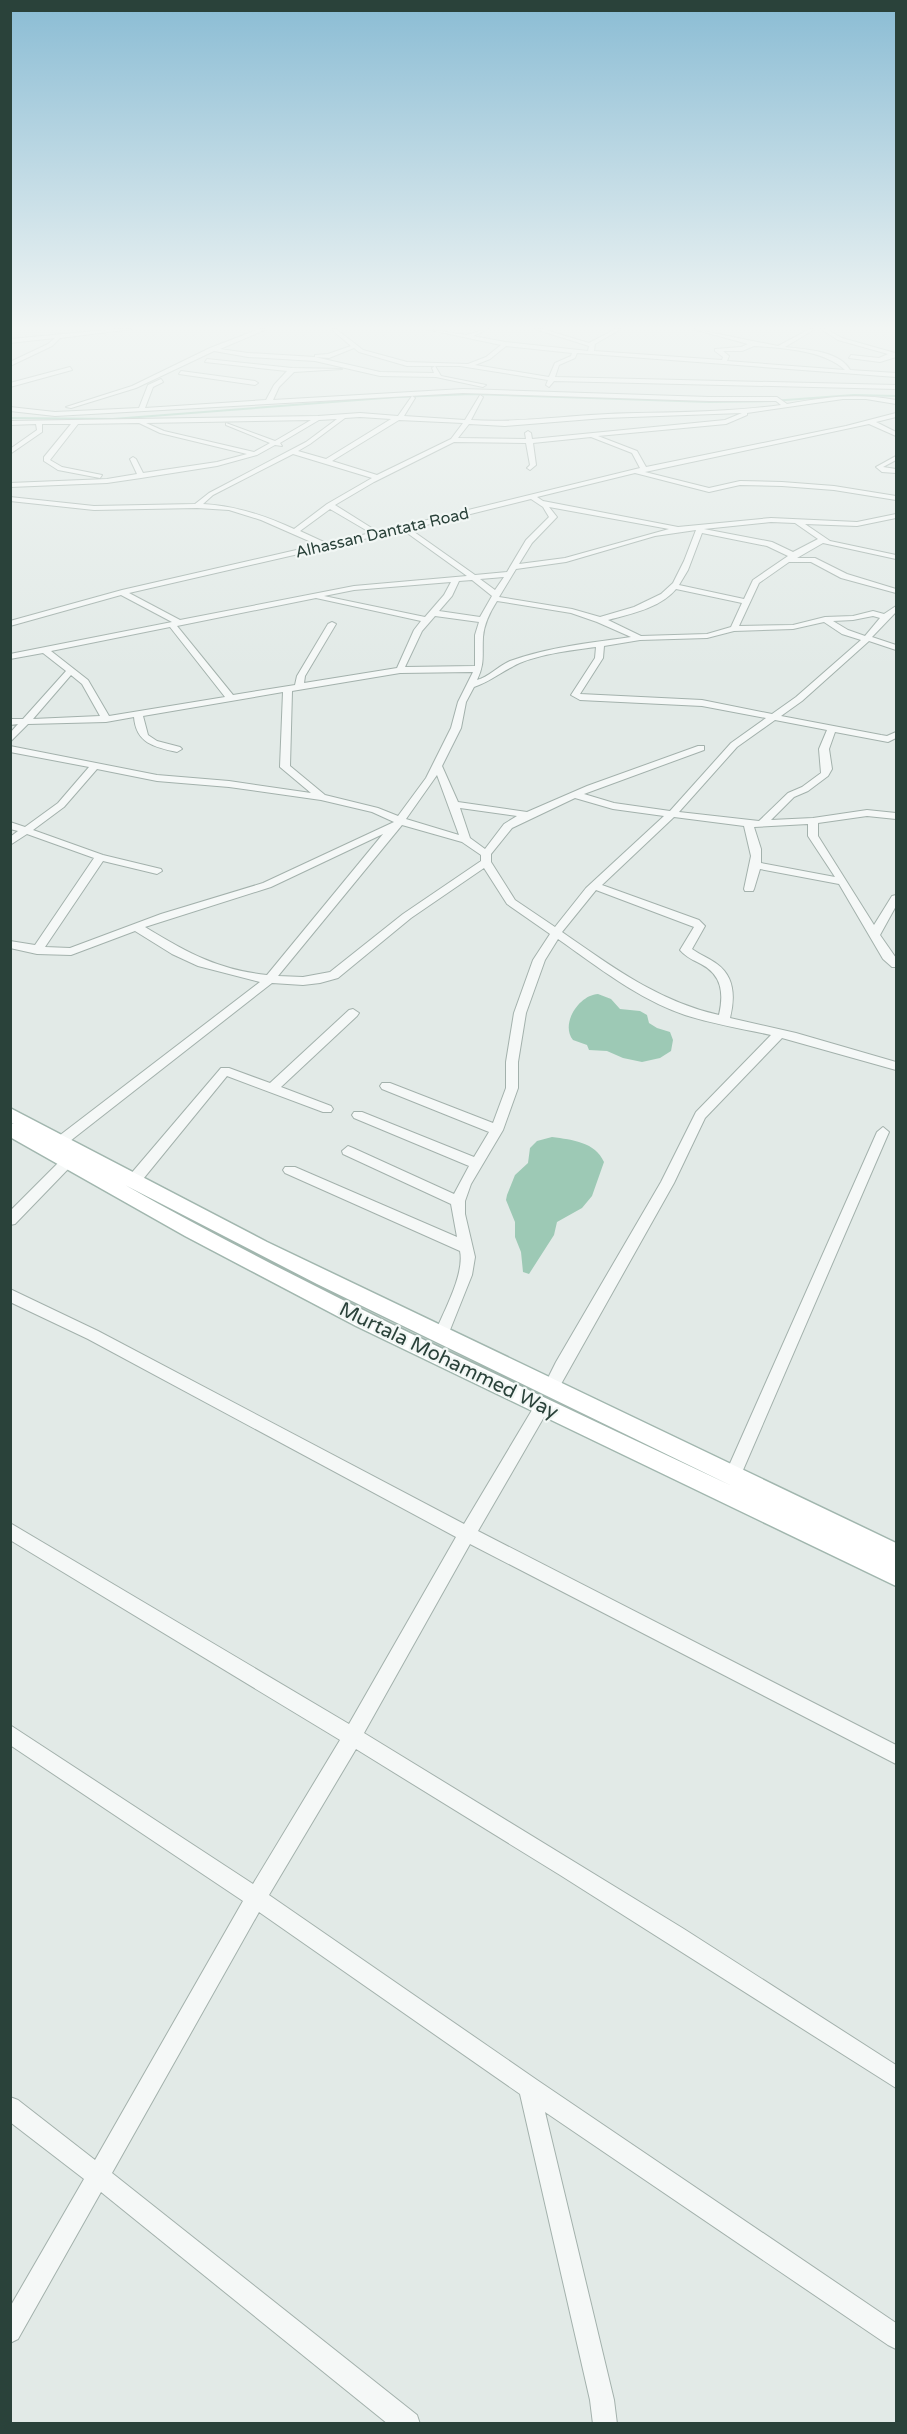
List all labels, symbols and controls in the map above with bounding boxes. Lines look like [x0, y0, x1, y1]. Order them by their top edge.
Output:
street label: Alhassan Dantata Road [293, 503, 471, 563]
street label: Murtala Mohammed Way [335, 1297, 562, 1425]

